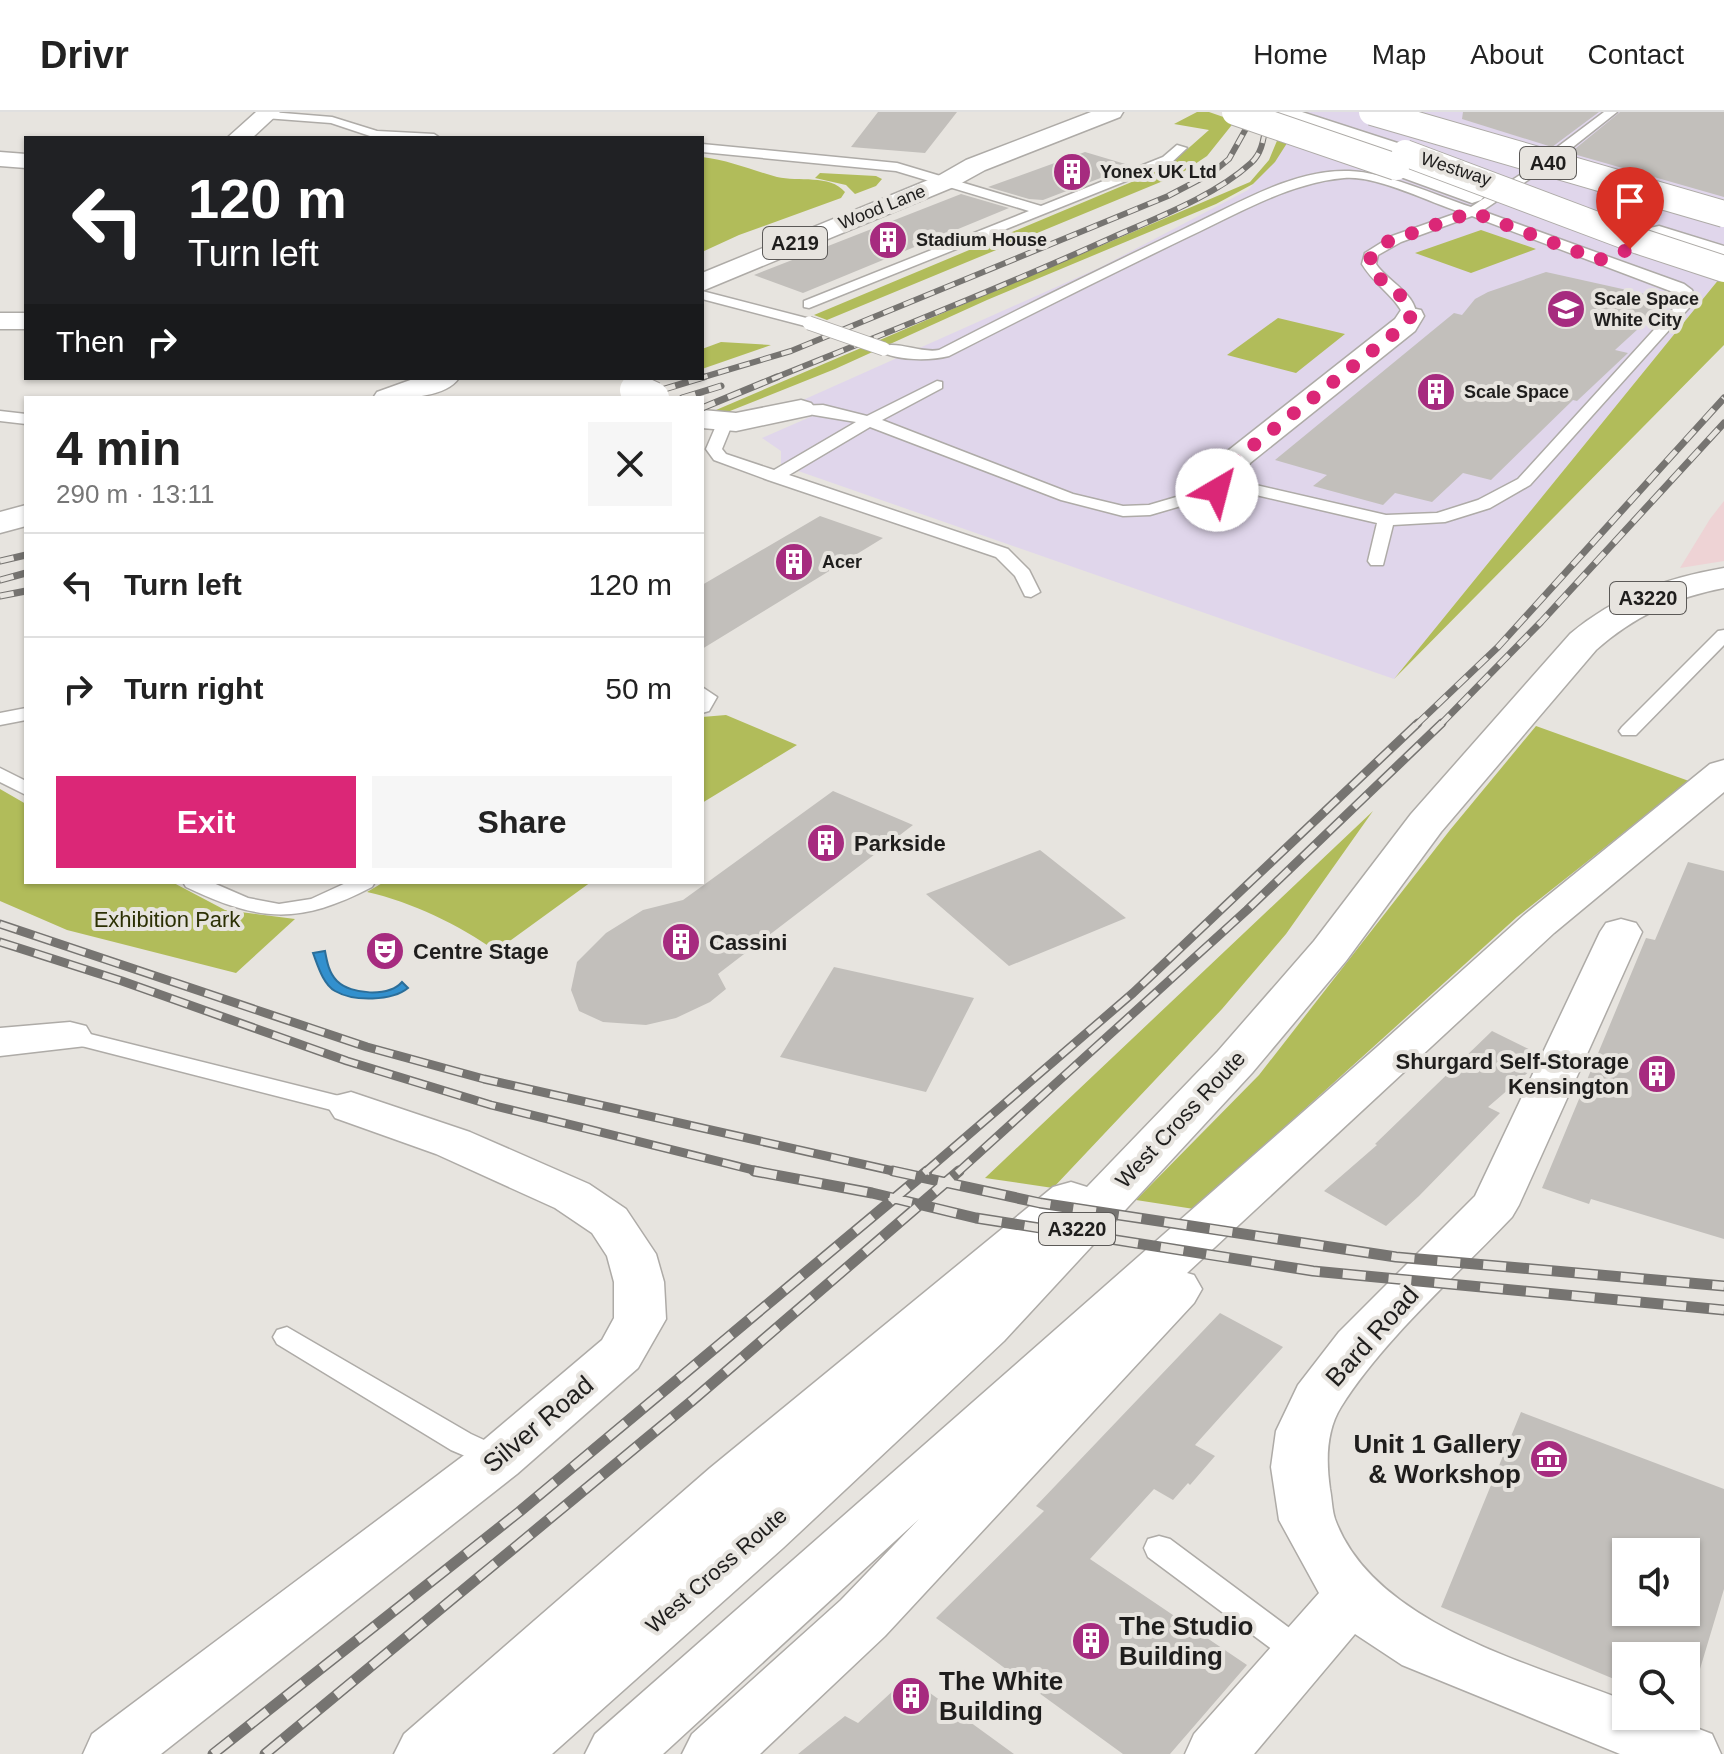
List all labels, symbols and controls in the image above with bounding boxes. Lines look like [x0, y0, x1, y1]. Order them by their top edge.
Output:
text: Drivr [40, 34, 129, 76]
text: Home [1253, 39, 1328, 70]
text: Map [1372, 39, 1426, 70]
text: About [1470, 39, 1544, 70]
text: Contact [1588, 39, 1684, 70]
road number: A40 [1520, 147, 1576, 179]
street label: Westway [1418, 148, 1494, 190]
building icon: Yonex UK Ltd [1051, 151, 1093, 193]
place label: Yonex UK Ltd [1100, 162, 1217, 182]
text: 120 m [188, 167, 347, 230]
pin [1596, 167, 1664, 249]
icon: left [56, 168, 160, 272]
icon: arrive [1608, 179, 1652, 223]
street label: Wood Lane [836, 181, 928, 233]
building icon: Stadium House [867, 219, 909, 261]
road number: A219 [763, 227, 827, 259]
place label: Stadium House [916, 230, 1047, 250]
text: Turn left [188, 233, 319, 274]
school or university icon: Scale Space White City [1545, 288, 1587, 330]
place label: Scale Space White City [1594, 289, 1699, 330]
icon: right [140, 320, 184, 364]
text: Then [56, 325, 124, 358]
building icon: Scale Space [1415, 371, 1457, 413]
place label: Scale Space [1464, 382, 1569, 402]
text: 4 min [56, 422, 181, 475]
button: close [588, 422, 672, 506]
position arrow [1175, 448, 1259, 532]
text: 290 m · 13:11 [56, 479, 215, 509]
building icon: Acer [773, 541, 815, 583]
place label: Acer [822, 552, 862, 572]
icon: left [56, 563, 100, 607]
text: Turn left [124, 568, 242, 601]
text: 120 m [589, 568, 672, 601]
road number: A3220 [1610, 582, 1686, 614]
icon: right [56, 667, 100, 711]
text: Turn right [124, 672, 263, 705]
text: 50 m [605, 672, 672, 705]
button: Exit [56, 776, 356, 868]
button: Share [372, 776, 672, 868]
building icon: Parkside [805, 822, 847, 864]
place label: Parkside [854, 831, 946, 856]
park label: Exhibition Park [94, 907, 241, 932]
building icon: Cassini [660, 921, 702, 963]
theatre icon: Centre Stage [364, 930, 406, 972]
place label: Cassini [709, 930, 787, 955]
place label: Centre Stage [413, 939, 549, 964]
street label: West Cross Route [1110, 1046, 1250, 1193]
place label: Shurgard Self-Storage Kensington [1396, 1049, 1629, 1099]
building icon: Shurgard Self-Storage Kensington [1636, 1053, 1678, 1095]
road number: A3220 [1039, 1213, 1115, 1245]
street label: Bard Road [1319, 1280, 1425, 1392]
street label: Silver Road [477, 1369, 599, 1479]
place label: Unit 1 Gallery & Workshop [1353, 1429, 1522, 1489]
museum icon: Unit 1 Gallery & Workshop [1528, 1438, 1570, 1480]
street label: West Cross Route [641, 1503, 792, 1638]
map controls [1612, 1538, 1700, 1730]
button: sound [1612, 1538, 1700, 1626]
place label: The Studio Building [1119, 1611, 1253, 1671]
building icon: The Studio Building [1070, 1620, 1112, 1662]
button: search [1612, 1642, 1700, 1730]
place label: The White Building [939, 1666, 1063, 1726]
building icon: The White Building [890, 1675, 932, 1717]

